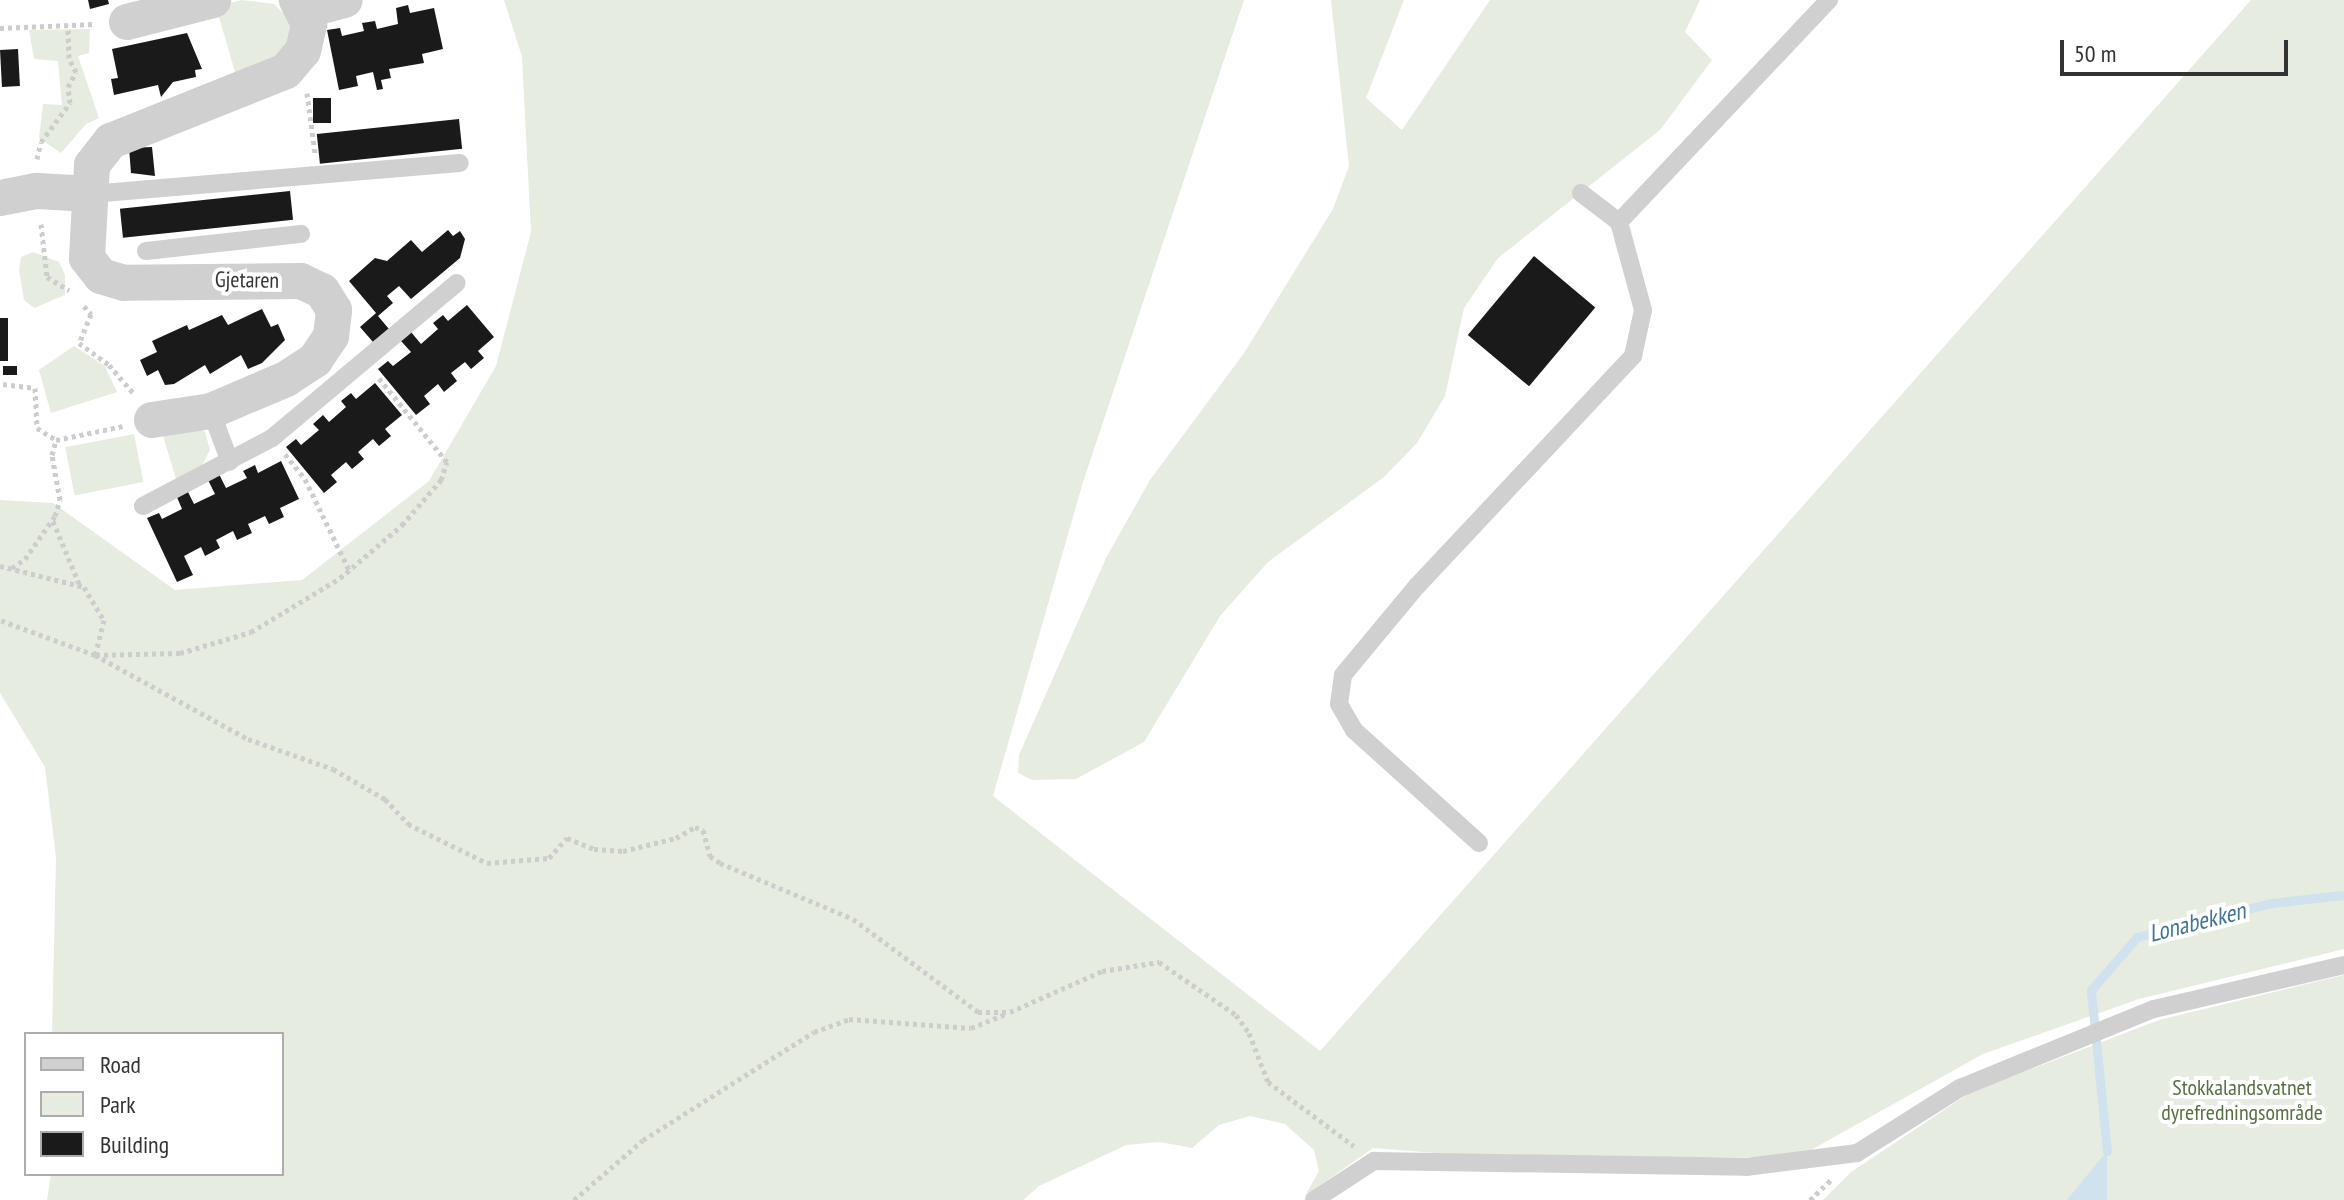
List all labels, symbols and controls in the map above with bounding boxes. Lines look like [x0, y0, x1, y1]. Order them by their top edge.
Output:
scale bar [2064, 24, 2292, 74]
text: 50 m [2074, 38, 2116, 69]
street label: Gjetaren [215, 266, 279, 294]
water label: Lonabekken [2146, 896, 2248, 948]
legend [24, 1032, 284, 1176]
text: Road [100, 1049, 141, 1080]
park label: Stokkalandsvatnet dyrefredningsområde [2161, 1074, 2323, 1126]
text: Park [100, 1089, 136, 1120]
text: Building [100, 1129, 169, 1160]

